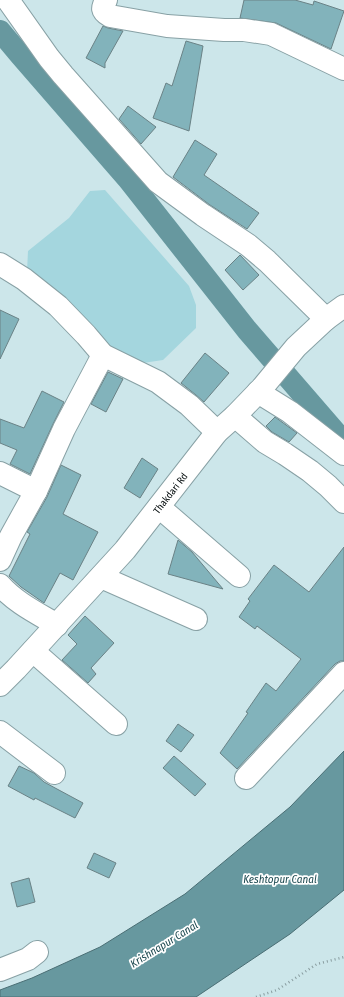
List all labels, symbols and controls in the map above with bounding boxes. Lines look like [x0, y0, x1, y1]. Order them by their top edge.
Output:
street label: Thakdari Rd [151, 471, 190, 516]
water label: Keshtopur Canal [243, 873, 317, 886]
water label: Krishnapur Canal [128, 918, 201, 970]

